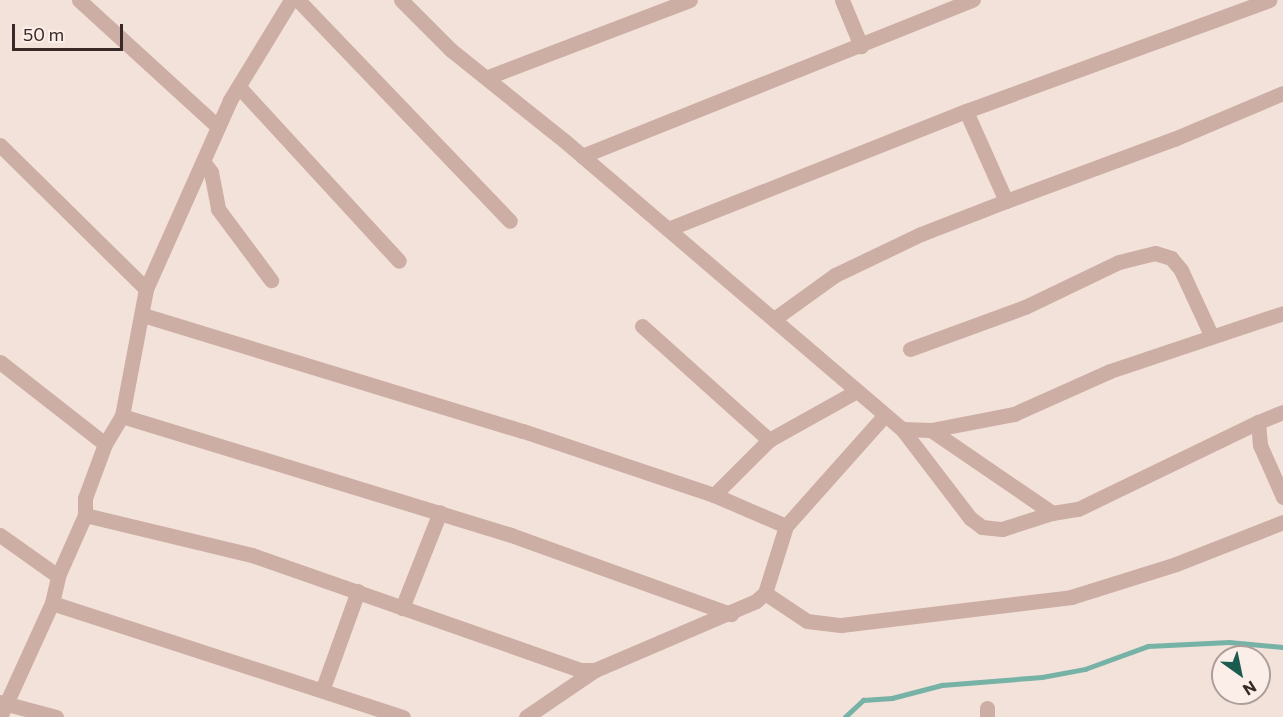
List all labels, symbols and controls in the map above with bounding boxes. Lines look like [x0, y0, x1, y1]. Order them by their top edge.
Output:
scale bar [15, 12, 126, 50]
text: 50 m [23, 23, 64, 45]
north arrow [1211, 645, 1271, 705]
text: N [1240, 678, 1260, 700]

